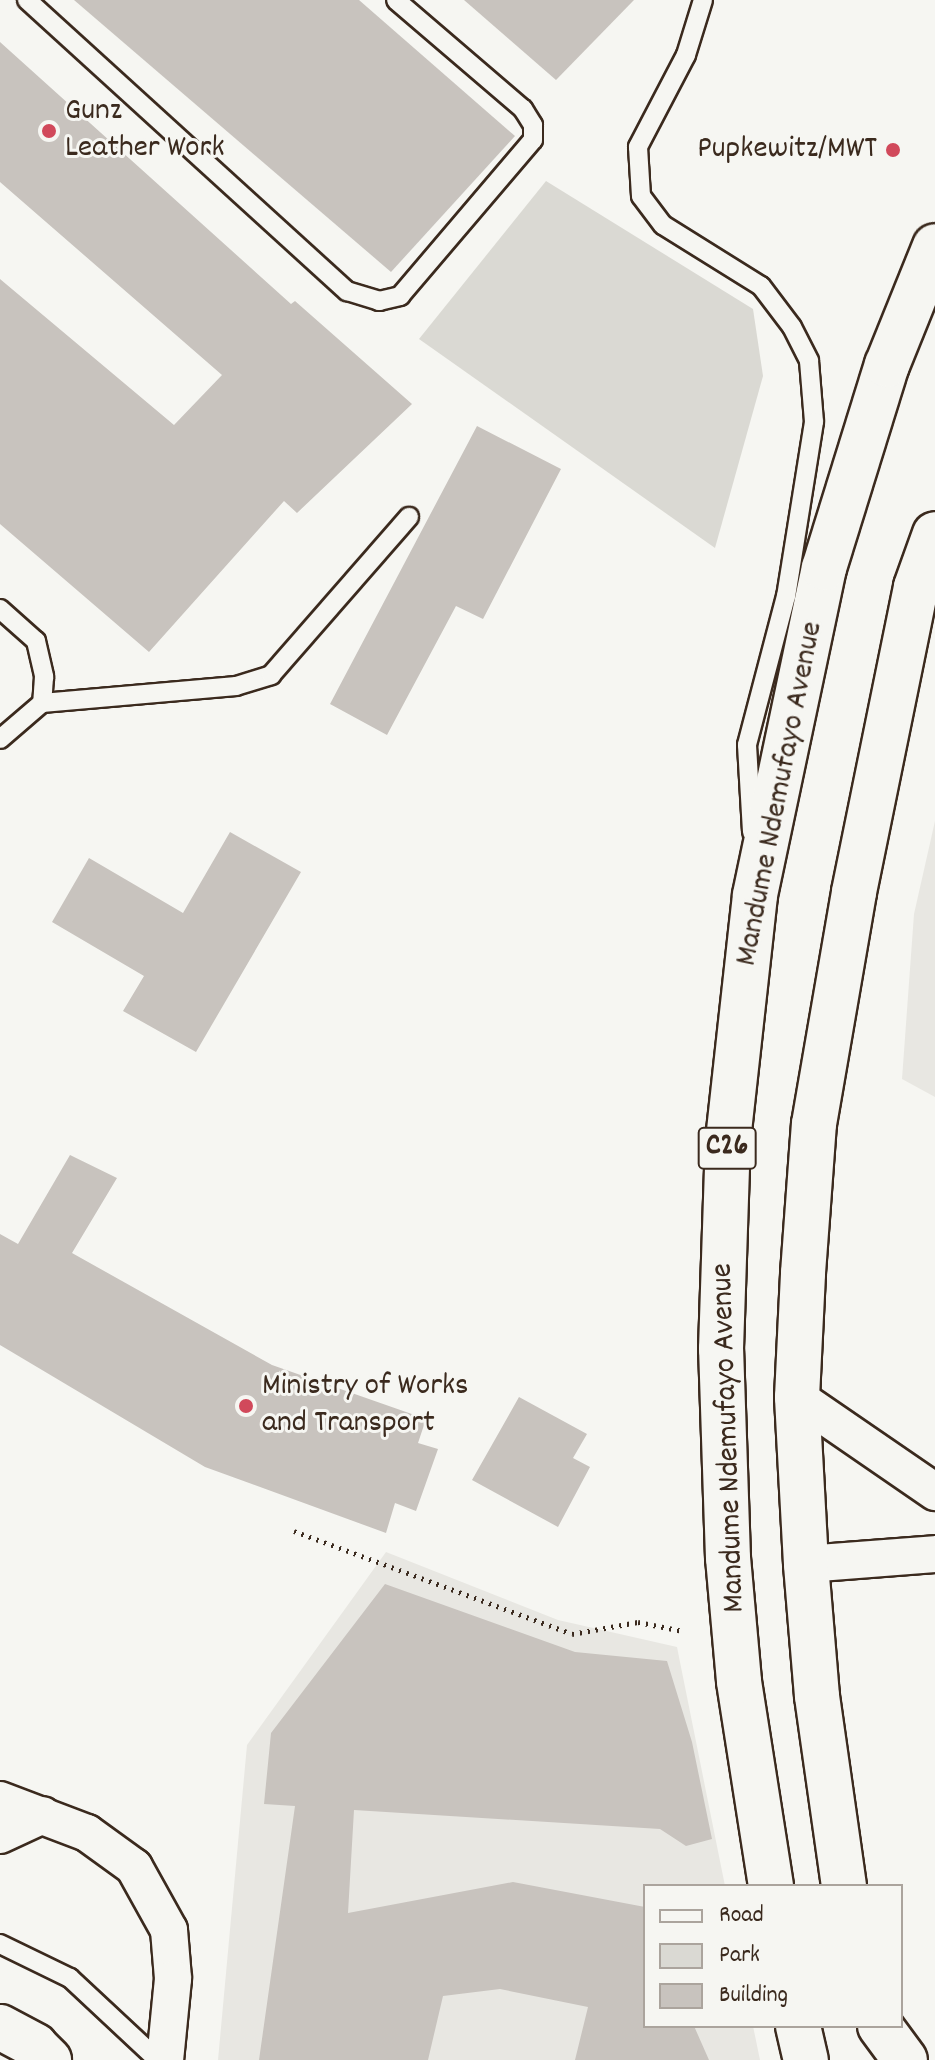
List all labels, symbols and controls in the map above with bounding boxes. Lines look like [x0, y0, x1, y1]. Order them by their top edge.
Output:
place label: Gunz Leather Work [65, 94, 225, 169]
marker: Gunz Leather Work [40, 122, 58, 140]
place label: Pupkewitz/MWT [697, 131, 877, 169]
marker: Pupkewitz/MWT [884, 141, 902, 159]
street label: Mandume Ndemufayo Avenue [729, 619, 833, 969]
road number: C26 [697, 1122, 757, 1174]
street label: Mandume Ndemufayo Avenue [705, 1263, 755, 1613]
place label: Ministry of Works and Transport [262, 1369, 469, 1444]
marker: Ministry of Works and Transport [237, 1397, 255, 1415]
legend [643, 1884, 903, 2028]
text: Road [719, 1899, 764, 1933]
text: Park [719, 1939, 760, 1973]
text: Building [719, 1979, 788, 2013]

